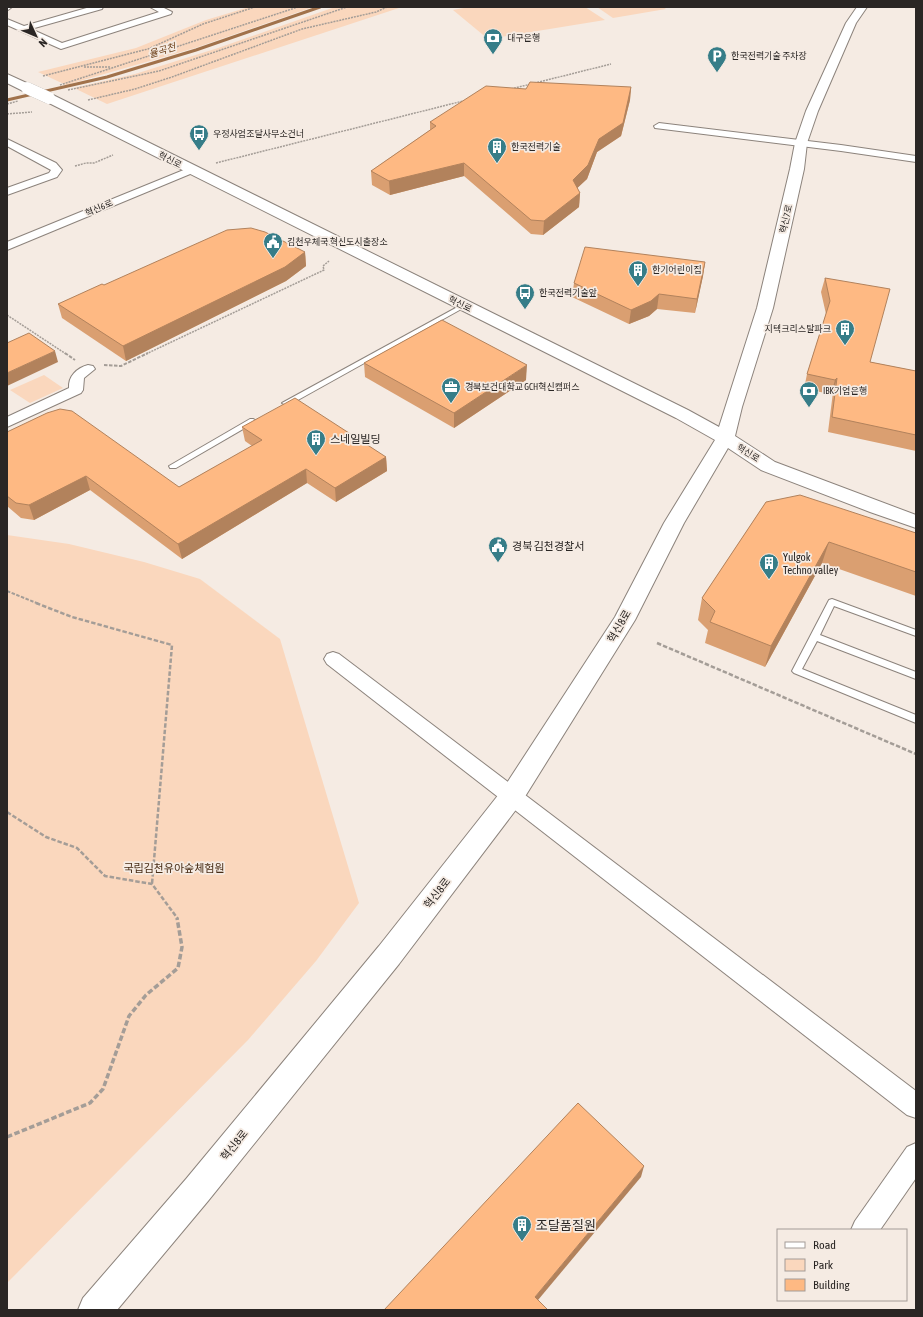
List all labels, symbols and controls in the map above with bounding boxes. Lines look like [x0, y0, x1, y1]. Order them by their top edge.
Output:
north arrow [16, 16, 56, 56]
bank icon: 대구은행 [482, 27, 504, 55]
place label: 대구은행 [507, 33, 540, 43]
text: N [37, 36, 50, 49]
water label: 율곡천 [147, 41, 179, 60]
parking icon: 한국전력기술 주차장 [706, 45, 728, 73]
place label: 한국전력기술 주차장 [731, 51, 807, 61]
bus stop icon: 우정사업조달사무소건너 [188, 123, 210, 151]
place label: 우정사업조달사무소건너 [213, 129, 304, 139]
building icon: 한국전력기술 [486, 136, 508, 164]
place label: 한국전력기술 [511, 142, 561, 152]
street label: 혁신로 [157, 150, 183, 170]
street label: 혁신6로 [84, 198, 114, 218]
street label: 혁신7로 [778, 204, 794, 234]
public building icon: 김천우체국 혁신도시출장소 [262, 231, 284, 259]
place label: 김천우체국 혁신도시출장소 [287, 236, 388, 247]
building icon: 한기어린이집 [627, 259, 649, 287]
place label: 한기어린이집 [652, 265, 702, 275]
bus stop icon: 한국전력기술앞 [514, 282, 536, 310]
place label: 한국전력기술앞 [539, 288, 597, 298]
street label: 혁신로 [447, 294, 473, 314]
building icon: 지텍크리스탈파크 [834, 318, 856, 346]
place label: 지텍크리스탈파크 [765, 324, 831, 334]
office icon: 경북보건대학교 GCH혁신캠퍼스 [440, 376, 462, 404]
bank icon: IBK기업은행 [798, 380, 820, 408]
place label: 경북보건대학교 GCH혁신캠퍼스 [465, 381, 580, 392]
place label: IBK기업은행 [823, 386, 867, 396]
building icon: 스네일빌딩 [305, 428, 327, 456]
place label: 스네일빌딩 [330, 433, 381, 445]
street label: 혁신로 [735, 442, 761, 464]
public building icon: 경북 김천경찰서 [487, 535, 509, 563]
place label: 경북 김천경찰서 [512, 540, 584, 552]
place label: Yulgok Techno valley [783, 551, 839, 576]
building icon: Yulgok Techno valley [758, 552, 780, 580]
street label: 혁신8로 [605, 608, 633, 644]
park label: 국립김천유아숲체험원 [123, 862, 225, 874]
street label: 혁신8로 [421, 875, 453, 911]
street label: 혁신8로 [218, 1127, 250, 1163]
building icon: 조달품질원 [511, 1214, 533, 1242]
place label: 조달품질원 [536, 1218, 596, 1233]
legend [777, 1229, 907, 1301]
text: Road [813, 1238, 836, 1252]
text: Park [813, 1258, 834, 1272]
text: Building [813, 1278, 851, 1292]

